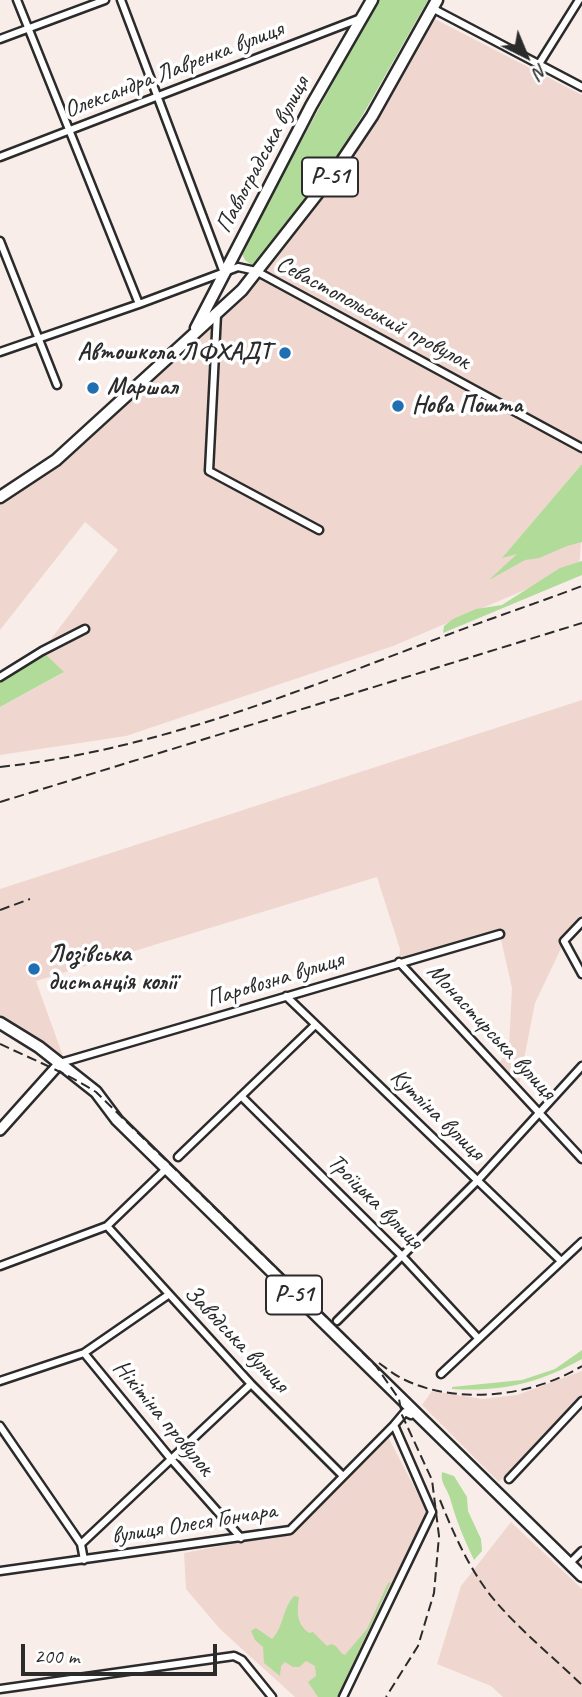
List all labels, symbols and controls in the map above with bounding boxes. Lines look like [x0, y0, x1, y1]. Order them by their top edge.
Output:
street label: Олександра Лавренка вулиця [60, 15, 288, 125]
north arrow [491, 21, 561, 91]
text: N [528, 59, 553, 84]
street label: Павлоградська вулиця [210, 72, 316, 238]
road number: Р-51 [302, 158, 358, 196]
street label: Севастопольський провулок [271, 250, 475, 376]
place label: Автошкола ЛФХАДТ [77, 339, 271, 367]
marker: Автошкола ЛФХАДТ [277, 345, 293, 361]
place label: Маршал [107, 374, 178, 402]
marker: Маршал [85, 380, 101, 396]
place label: Нова Пошта [412, 392, 523, 420]
marker: Нова Пошта [390, 398, 406, 414]
place label: Лозівська дистанція колії [48, 941, 176, 997]
street label: Паровозна вулиця [203, 946, 347, 1014]
street label: Монастирська вулиця [420, 958, 562, 1106]
marker: Лозівська дистанція колії [26, 961, 42, 977]
street label: Кутліна вулиця [384, 1063, 490, 1167]
street label: Троїцька вулиця [321, 1148, 429, 1256]
road number: Р-51 [266, 1276, 322, 1314]
street label: Заводська вулиця [177, 1279, 295, 1399]
street label: Нікітіна провулок [106, 1354, 220, 1482]
street label: вулиця Олеся Гончара [109, 1497, 279, 1551]
scale bar [24, 1630, 220, 1674]
text: 200 m [34, 1643, 79, 1669]

